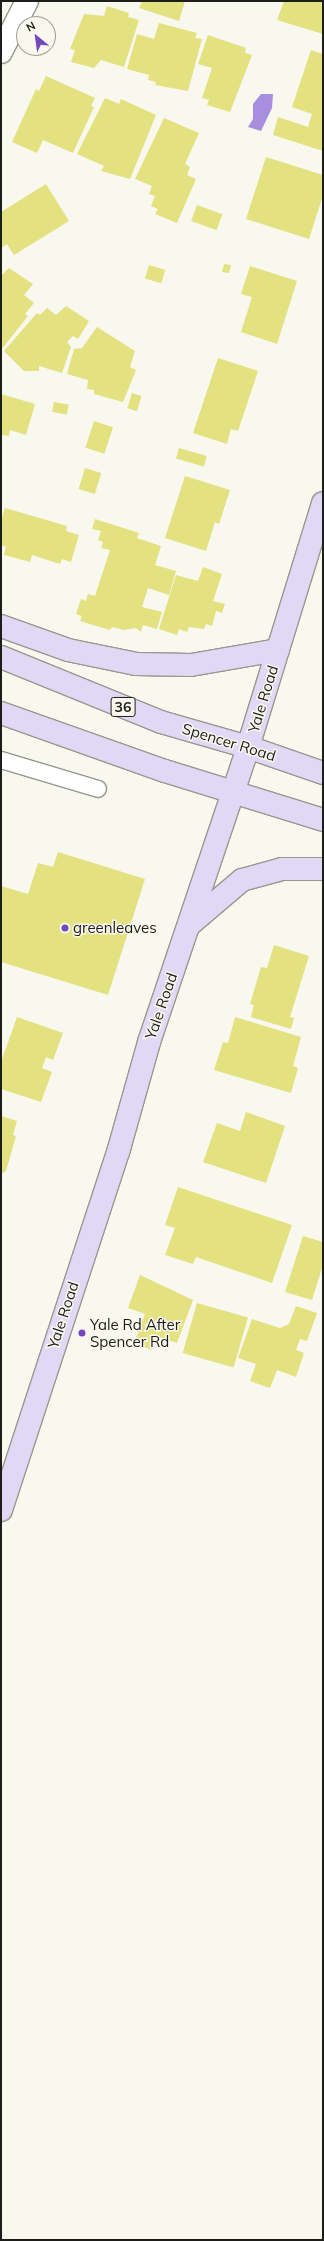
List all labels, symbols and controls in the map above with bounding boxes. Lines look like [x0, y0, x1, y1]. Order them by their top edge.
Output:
north arrow [16, 16, 56, 56]
text: N [24, 18, 38, 35]
street label: Yale Road [244, 663, 282, 735]
road number: 36 [110, 695, 136, 719]
street label: Spencer Road [180, 719, 278, 765]
place label: greenleaves [73, 919, 157, 937]
marker: greenleaves [60, 923, 70, 933]
street label: Yale Road [141, 970, 181, 1042]
street label: Yale Road [44, 1279, 82, 1351]
place label: Yale Rd After Spencer Rd [90, 1315, 180, 1350]
marker: Yale Rd After Spencer Rd [77, 1328, 87, 1338]

